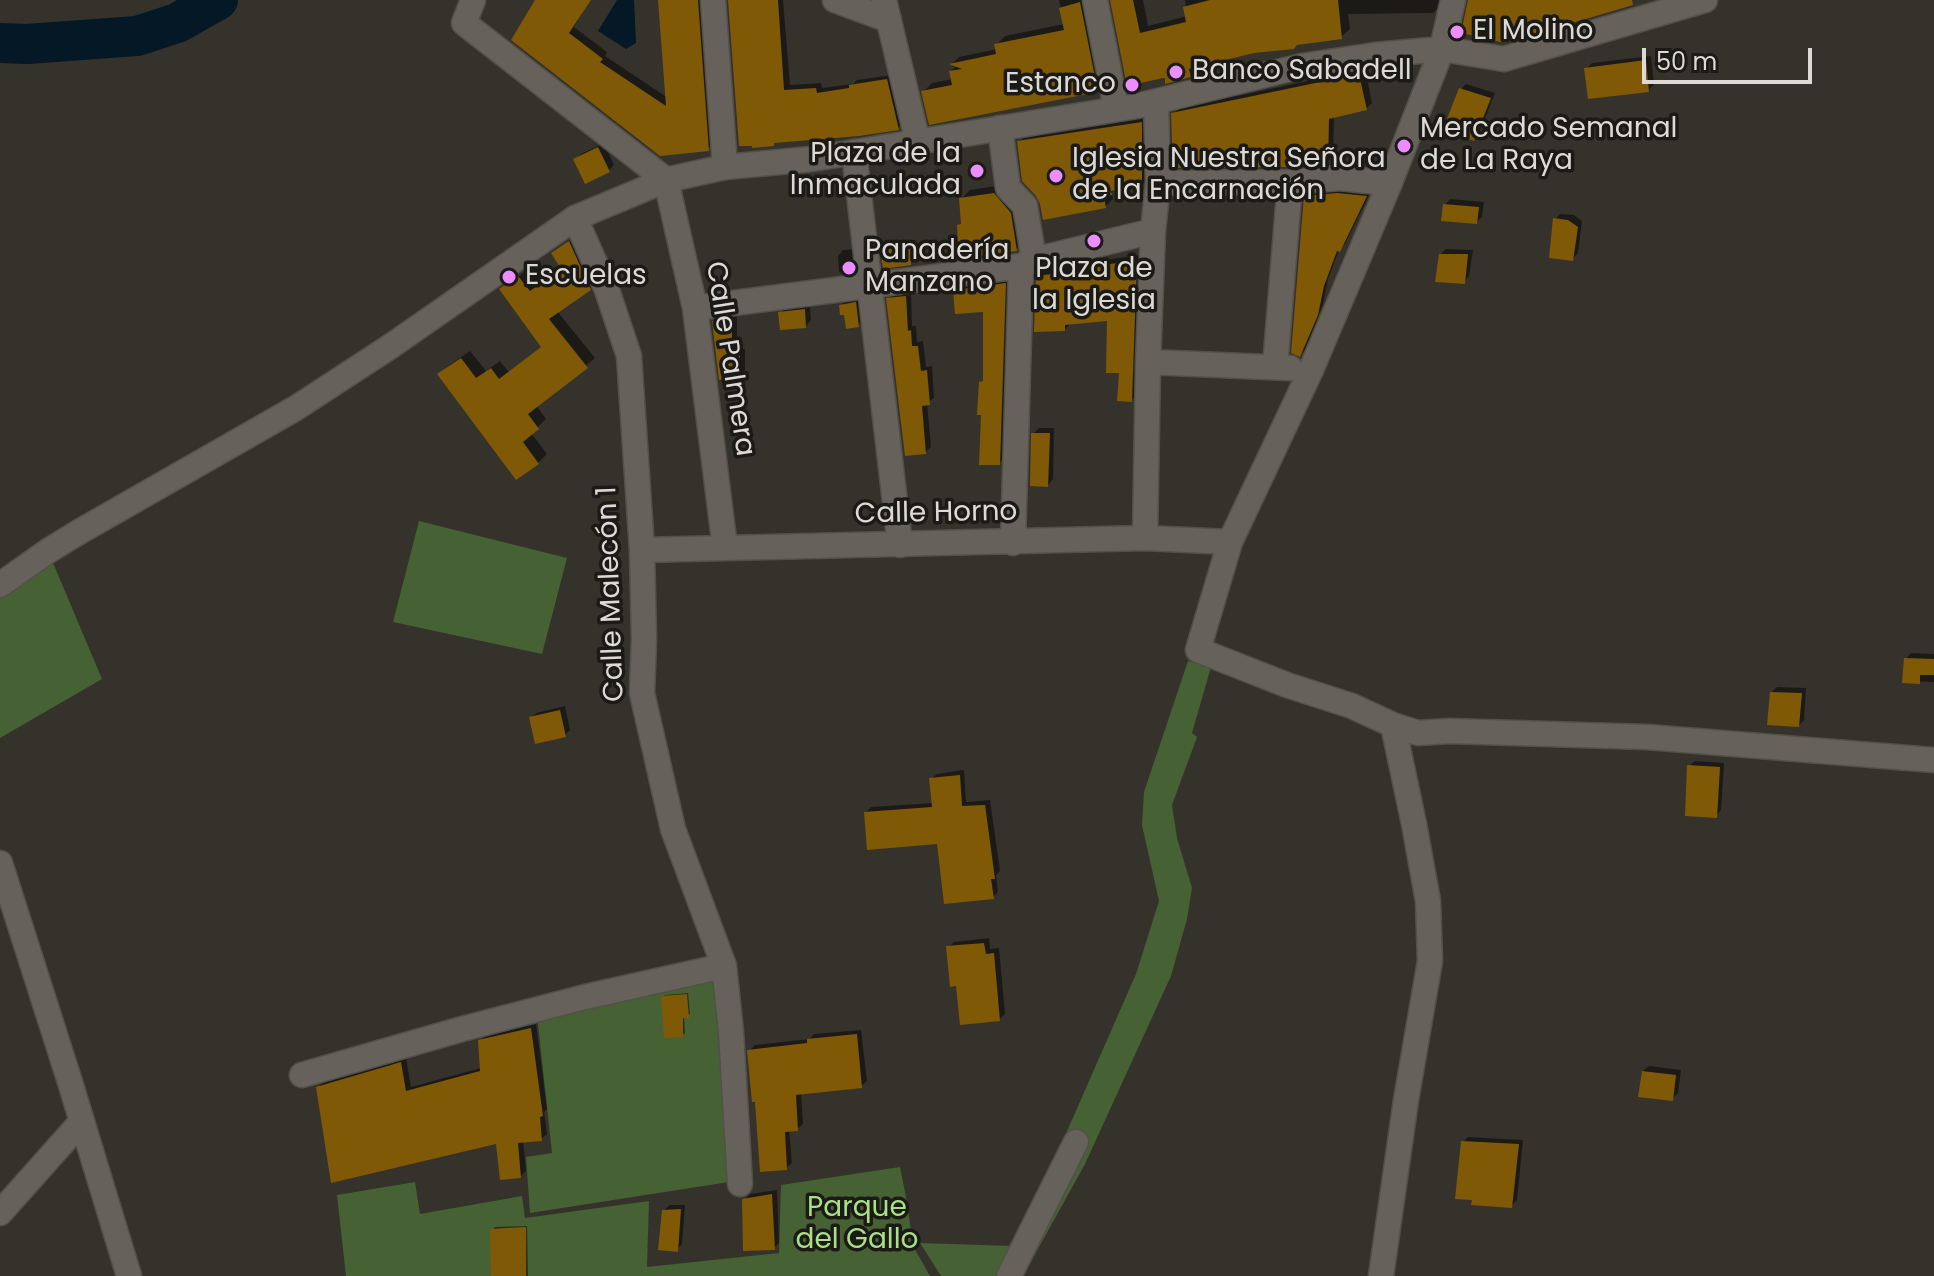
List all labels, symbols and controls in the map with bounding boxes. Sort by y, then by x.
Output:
place label: El Molino [1473,15,1593,49]
marker: El Molino [1448,23,1466,41]
scale bar [1646,32,1816,82]
text: 50 m [1656,45,1717,78]
place label: Banco Sabadell [1192,55,1412,89]
marker: Banco Sabadell [1167,63,1185,81]
place label: Estanco [1005,68,1116,102]
marker: Estanco [1123,76,1141,94]
place label: Mercado Semanal de La Raya [1420,113,1677,179]
marker: Mercado Semanal de La Raya [1395,137,1413,155]
place label: Plaza de la Inmaculada [790,138,961,204]
place label: Iglesia Nuestra Señora de la Encarnación [1072,143,1386,209]
marker: Plaza de la Inmaculada [968,162,986,180]
marker: Iglesia Nuestra Señora de la Encarnación [1047,167,1065,185]
marker: Plaza de la Iglesia [1085,232,1103,250]
place label: Panadería Manzano [865,235,1010,301]
place label: Plaza de la Iglesia [1032,253,1156,319]
street label: Calle Palmera [697,259,761,459]
marker: Panadería Manzano [840,259,858,277]
place label: Escuelas [525,260,647,294]
marker: Escuelas [500,268,518,286]
street label: Calle Malecón 1 [591,486,633,702]
street label: Calle Horno [854,496,1018,532]
park label: Parque del Gallo [795,1192,919,1258]

